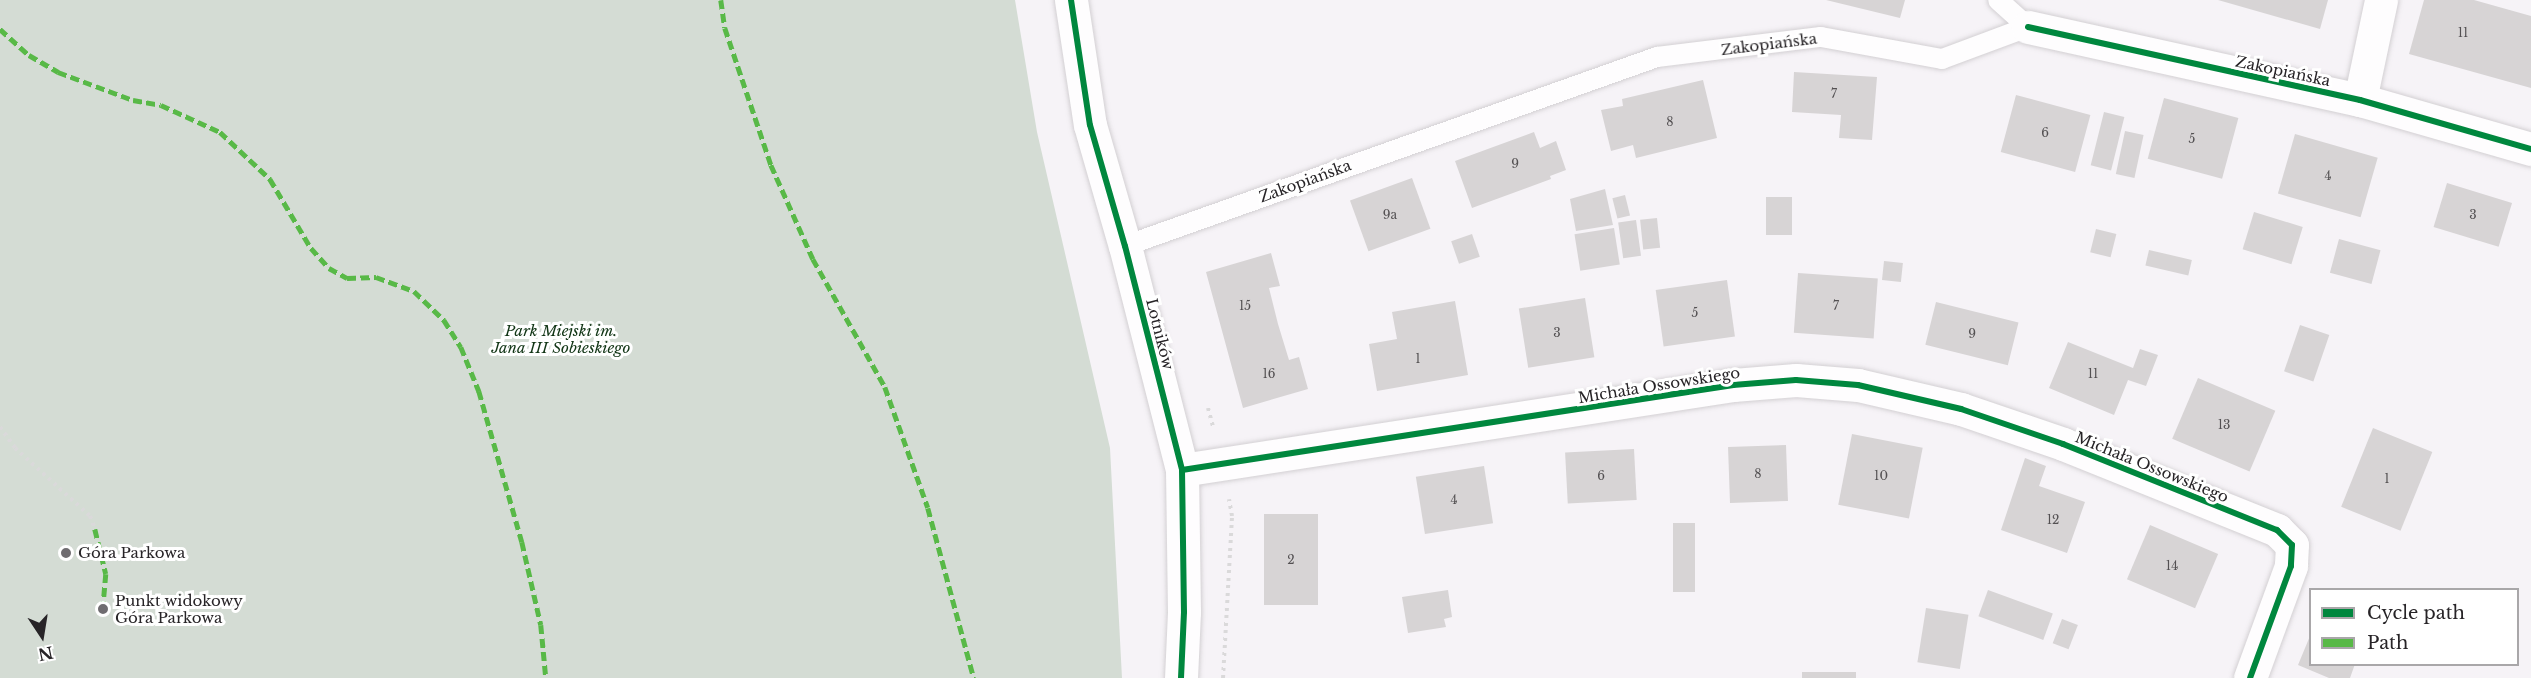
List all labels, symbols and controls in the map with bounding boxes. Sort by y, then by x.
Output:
house number: 11 [2458,26,2468,40]
street label: Zakopiańska [1720,29,1818,59]
street label: Zakopiańska [2234,52,2332,90]
house number: 7 [1831,87,1837,101]
house number: 8 [1666,115,1674,129]
house number: 6 [2041,126,2049,140]
house number: 5 [2189,132,2195,146]
street label: Zakopiańska [1256,156,1354,206]
house number: 9 [1511,157,1519,171]
house number: 4 [2324,169,2332,183]
house number: 9a [1383,208,1397,222]
house number: 3 [2469,208,2477,222]
street label: Lotników [1142,296,1178,372]
house number: 15 [1239,299,1251,313]
house number: 7 [1833,299,1839,313]
house number: 5 [1692,306,1698,320]
park label: Park Miejski im. Jana III Sobieskiego [491,321,631,356]
house number: 3 [1553,326,1561,340]
house number: 9 [1968,327,1976,341]
house number: 1 [1415,352,1421,366]
street label: Michała Ossowskiego [1577,363,1741,407]
house number: 16 [1262,367,1276,381]
house number: 11 [2088,367,2098,381]
house number: 13 [2218,418,2230,432]
street label: Michała Ossowskiego [2073,428,2231,506]
house number: 8 [1754,467,1762,481]
house number: 6 [1597,469,1605,483]
house number: 10 [1874,469,1888,483]
house number: 1 [2384,472,2390,486]
house number: 4 [1450,493,1458,507]
house number: 12 [2047,513,2059,527]
place label: Góra Parkowa [78,544,185,562]
marker: Góra Parkowa [59,546,73,560]
house number: 2 [1287,553,1295,567]
house number: 14 [2166,559,2178,573]
legend [2309,588,2519,666]
place label: Punkt widokowy Góra Parkowa [115,591,243,626]
marker: Punkt widokowy Góra Parkowa [96,602,110,616]
text: Cycle path [2367,602,2465,624]
north arrow [12,606,72,666]
text: Path [2367,632,2408,654]
text: N [36,642,55,665]

